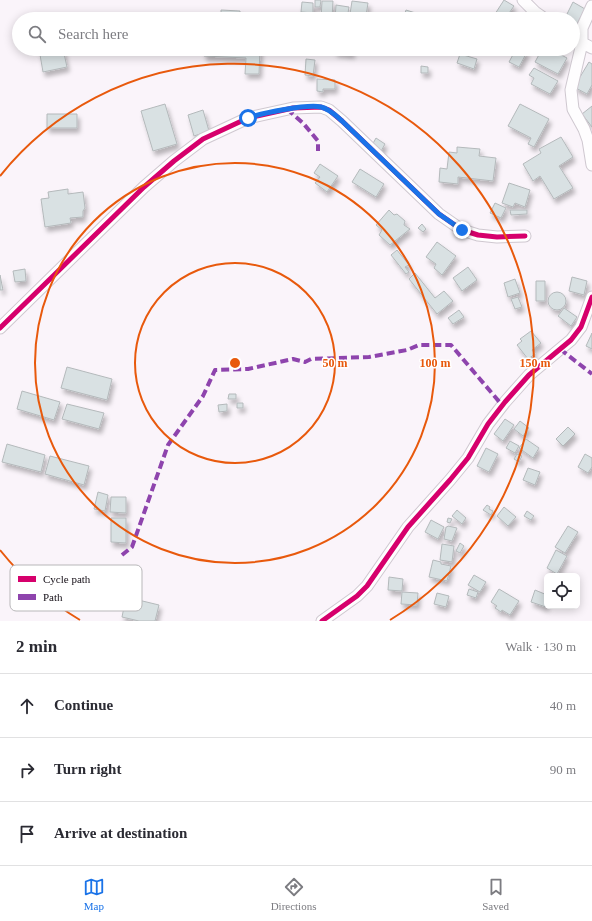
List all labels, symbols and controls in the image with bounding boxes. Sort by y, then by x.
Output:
search box [12,12,580,56]
icon: search [26,23,48,45]
text: Search here [58,26,128,42]
route start [239,109,257,127]
route end [453,221,471,239]
centre of rings [228,356,242,370]
text: 50 m [323,356,348,370]
text: 100 m [420,356,451,370]
text: 150 m [520,356,551,370]
legend [10,565,142,611]
text: Cycle path [43,573,91,585]
map controls [544,573,580,609]
button: locate [544,573,580,609]
text: Path [43,591,63,603]
text: 2 min [16,637,57,656]
text: Walk · 130 m [505,639,576,654]
icon: ahead [16,695,38,717]
text: Continue [54,697,113,713]
text: 40 m [550,698,576,713]
icon: right [16,759,38,781]
text: Turn right [54,761,121,777]
text: 90 m [550,762,576,777]
icon: arrive [16,823,38,845]
text: Arrive at destination [54,825,187,841]
tab: Map [83,876,105,912]
tab: Directions [271,876,316,912]
tab: Saved [482,876,509,912]

